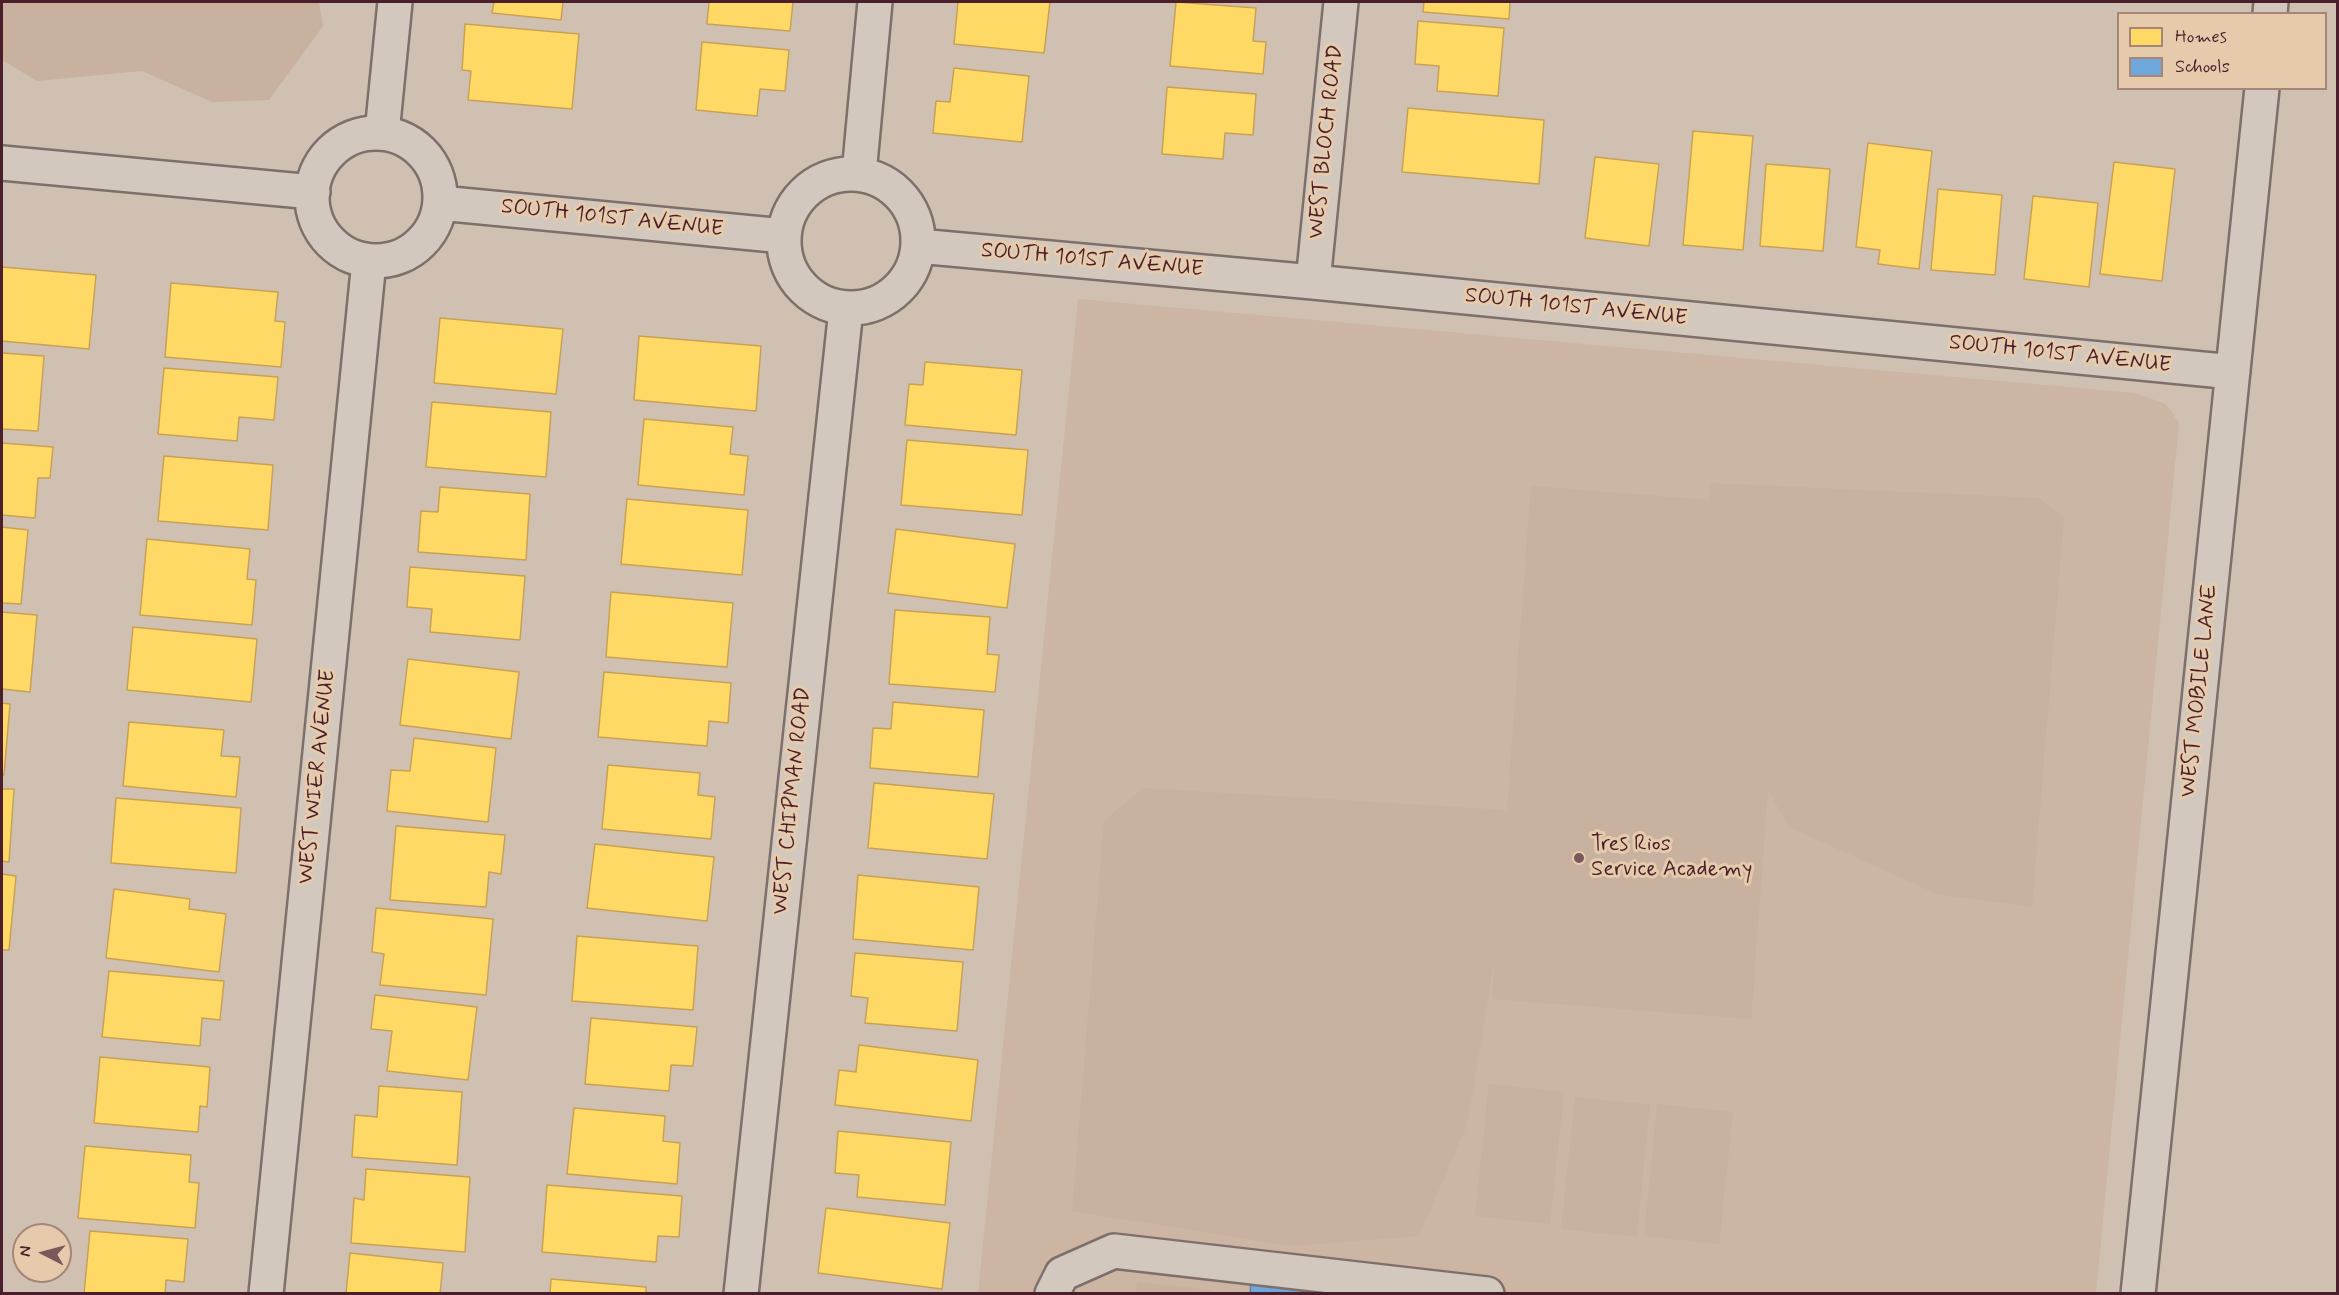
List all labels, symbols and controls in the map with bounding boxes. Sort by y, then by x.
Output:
legend [2117,12,2327,90]
text: Homes [2175,25,2227,49]
street label: WEST BLOCH ROAD [1304,44,1350,240]
text: Schools [2175,55,2230,79]
street label: SOUTH 101ST AVENUE [500,194,724,244]
street label: SOUTH 101ST AVENUE [980,238,1204,284]
street label: SOUTH 101ST AVENUE [1464,283,1688,333]
street label: SOUTH 101ST AVENUE [1948,330,2172,380]
street label: WEST MOBILE LANE [2176,583,2224,799]
street label: WEST WIER AVENUE [294,668,342,886]
street label: WEST CHIPMAN ROAD [768,686,818,916]
place label: Tres Rios Service Academy [1591,832,1752,884]
marker: Tres Rios Service Academy [1572,851,1586,865]
north arrow [12,1223,72,1283]
text: N [15,1245,37,1258]

